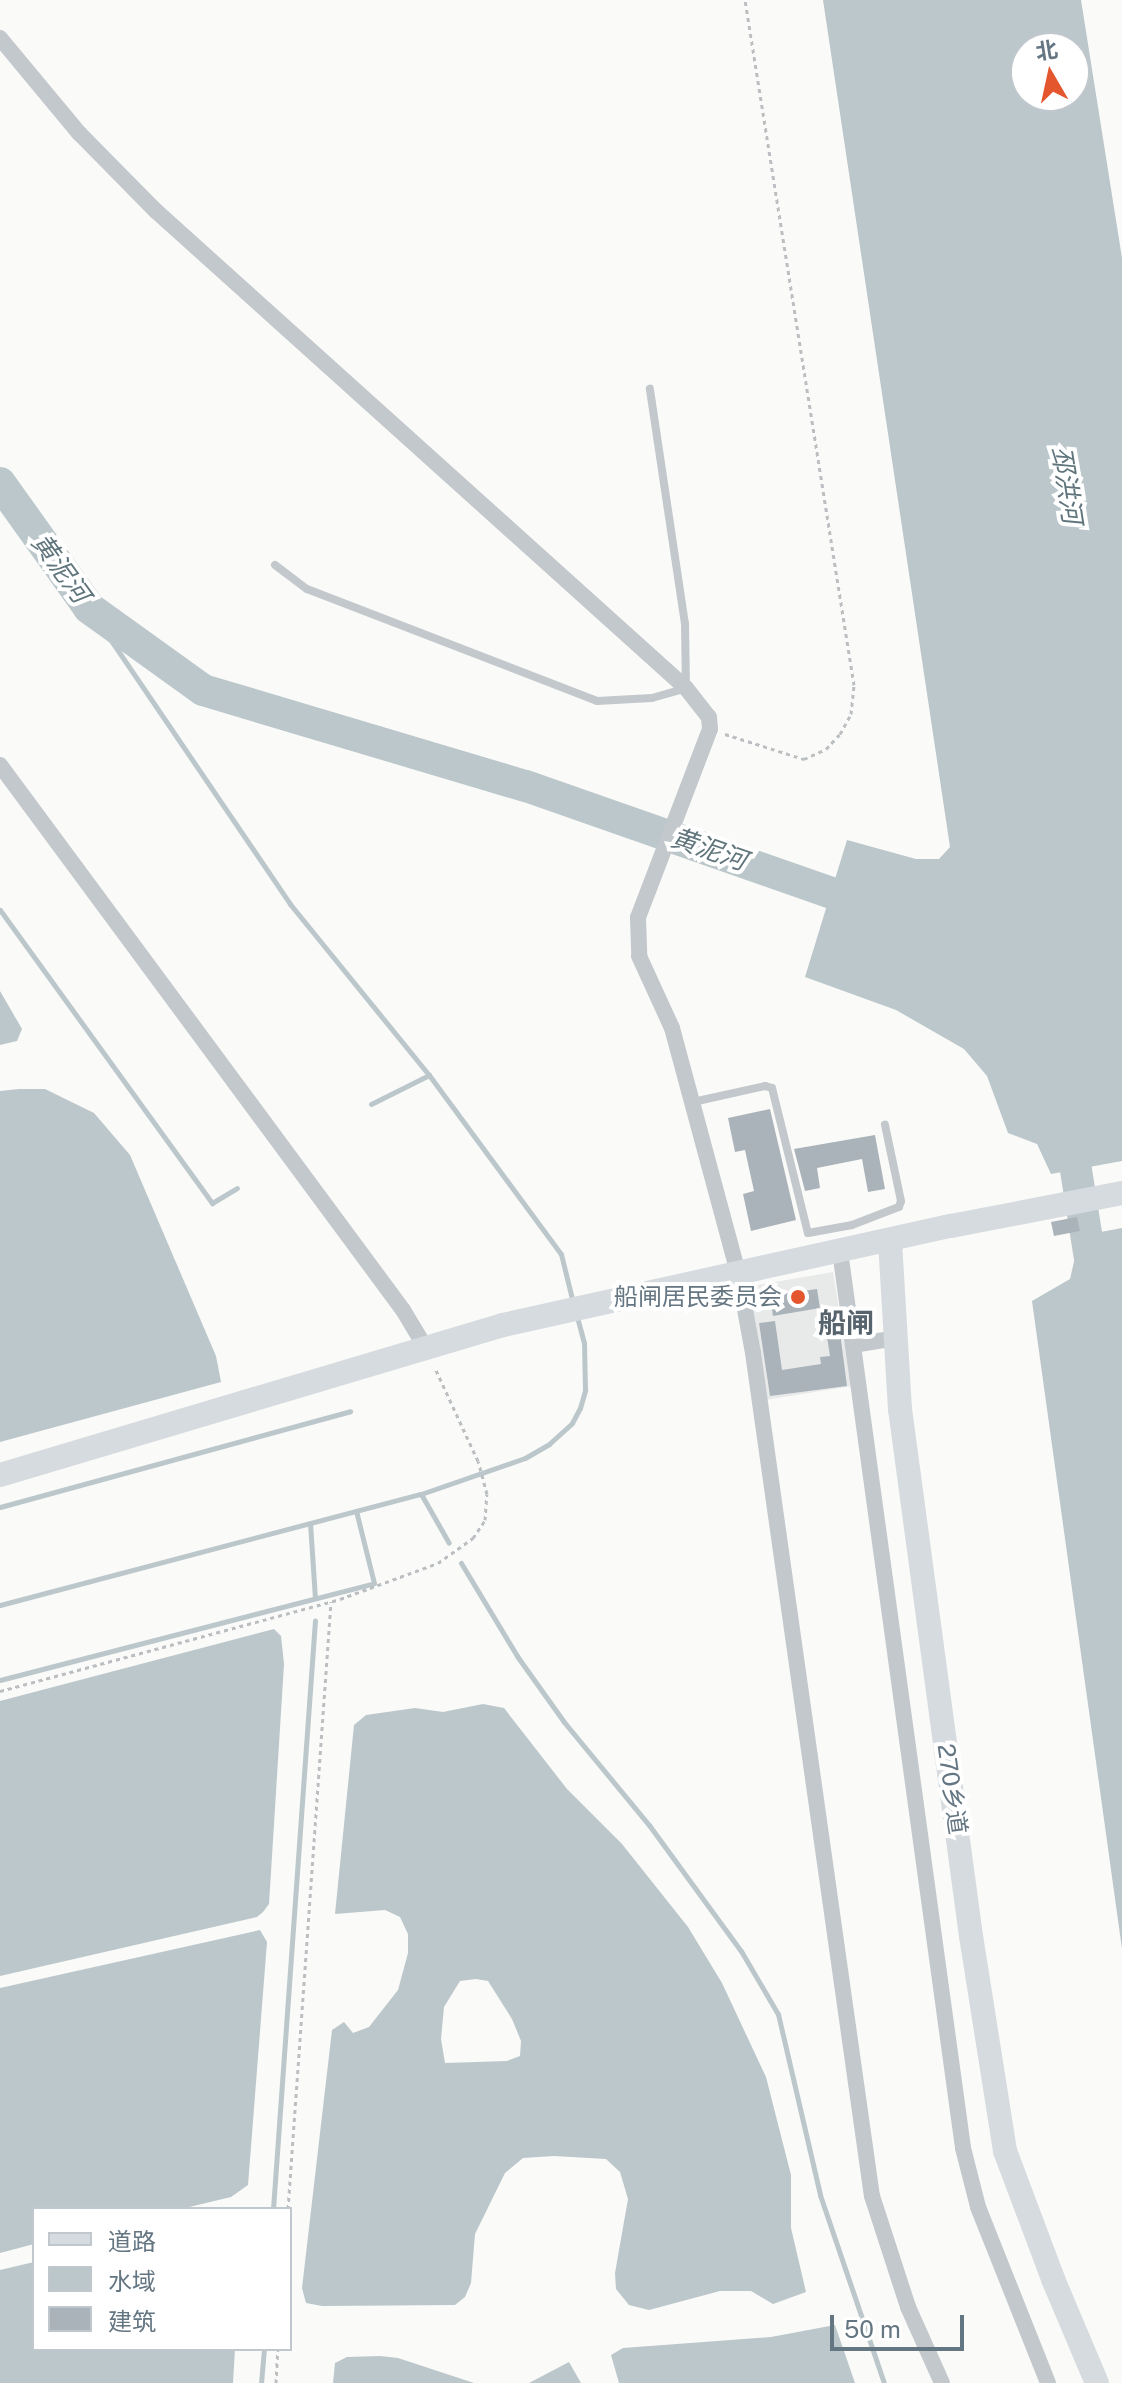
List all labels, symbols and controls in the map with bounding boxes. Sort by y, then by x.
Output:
north arrow [1010,32,1090,112]
text: 北 [1034,36,1059,65]
water label: 邳洪河 [1045,444,1089,526]
water label: 黄泥河 [25,527,97,609]
water label: 黄泥河 [667,822,751,876]
place label: 船闸居民委员会 [614,1283,782,1311]
marker: 船闸居民委员会 [789,1288,807,1306]
district label: 船闸 [818,1306,874,1340]
street label: 270乡道 [931,1742,973,1836]
legend [32,2207,292,2351]
text: 道路 [108,2227,156,2255]
text: 水域 [108,2267,156,2295]
scale bar [834,2299,968,2349]
text: 建筑 [108,2307,156,2335]
text: 50 m [844,2315,901,2343]

